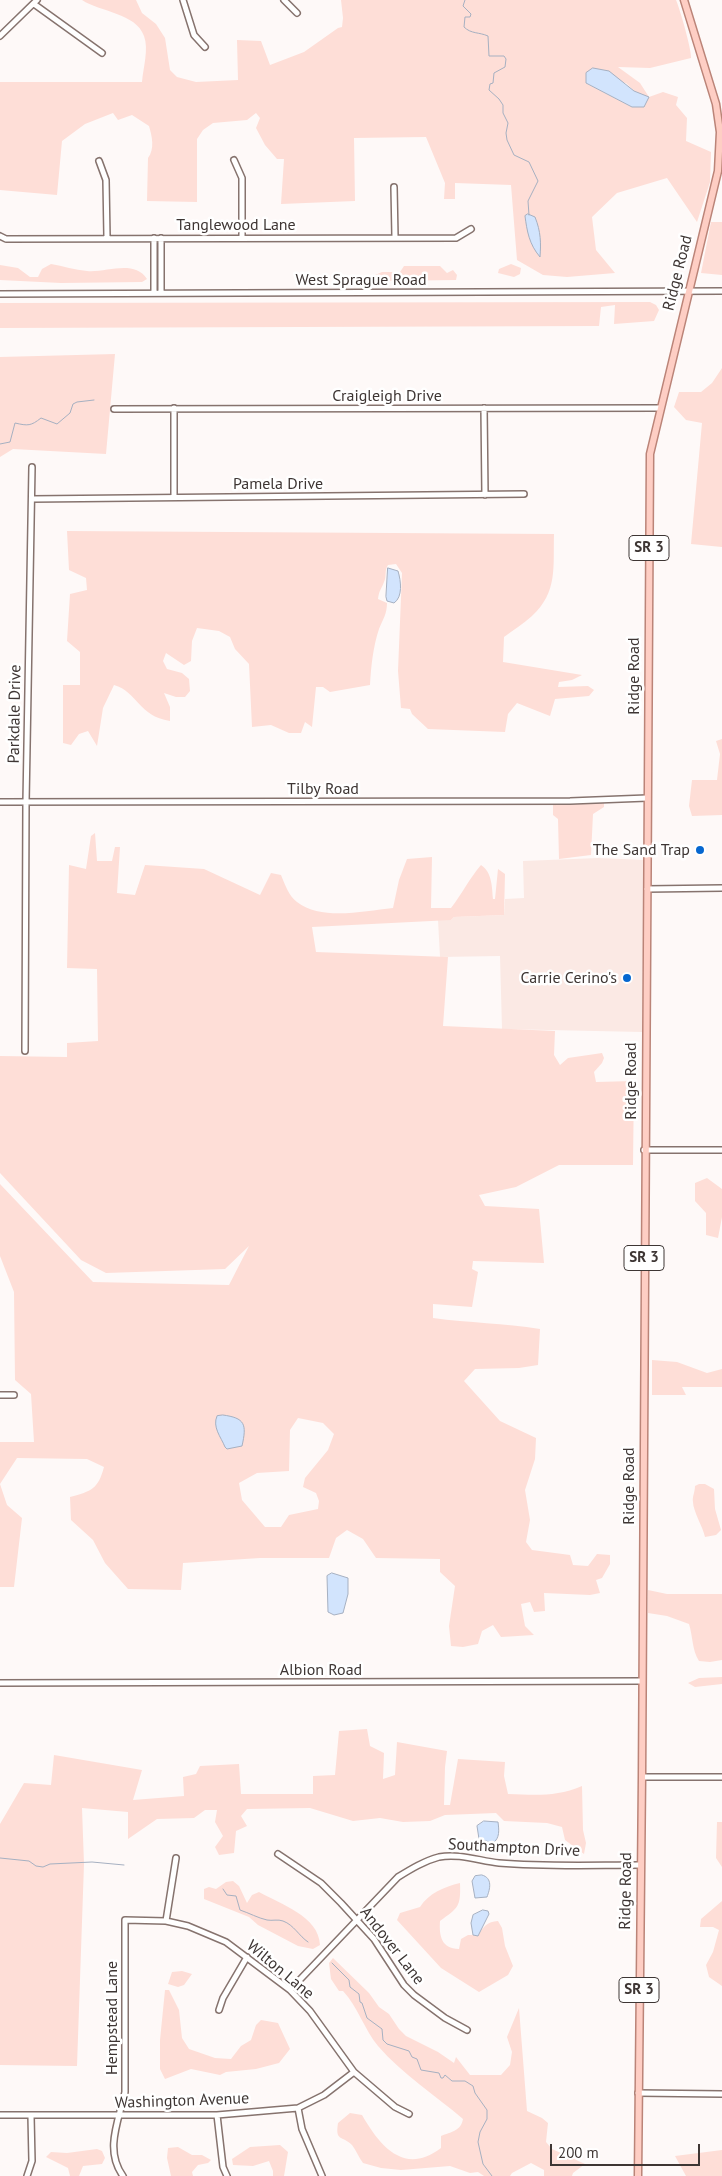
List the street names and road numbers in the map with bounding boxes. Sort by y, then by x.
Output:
street label: Tanglewood Lane [176,215,296,235]
street label: Ridge Road [659,233,697,313]
street label: West Sprague Road [295,270,427,290]
street label: Craigleigh Drive [332,386,442,406]
street label: Pamela Drive [233,474,323,494]
road number: SR 3 [629,536,669,560]
street label: Ridge Road [624,637,644,715]
street label: Parkdale Drive [5,664,25,764]
street label: Tilby Road [287,779,359,799]
street label: Ridge Road [621,1042,641,1120]
road number: SR 3 [624,1246,664,1270]
street label: Ridge Road [619,1447,639,1525]
street label: Albion Road [280,1660,362,1680]
street label: Southampton Drive [448,1835,580,1861]
street label: Ridge Road [616,1852,636,1930]
street label: Andover Lane [356,1903,428,1989]
street label: Wilton Lane [242,1936,318,2004]
street label: Hempstead Lane [102,1961,122,2075]
road number: SR 3 [619,1978,659,2002]
street label: Washington Avenue [114,2089,250,2113]

